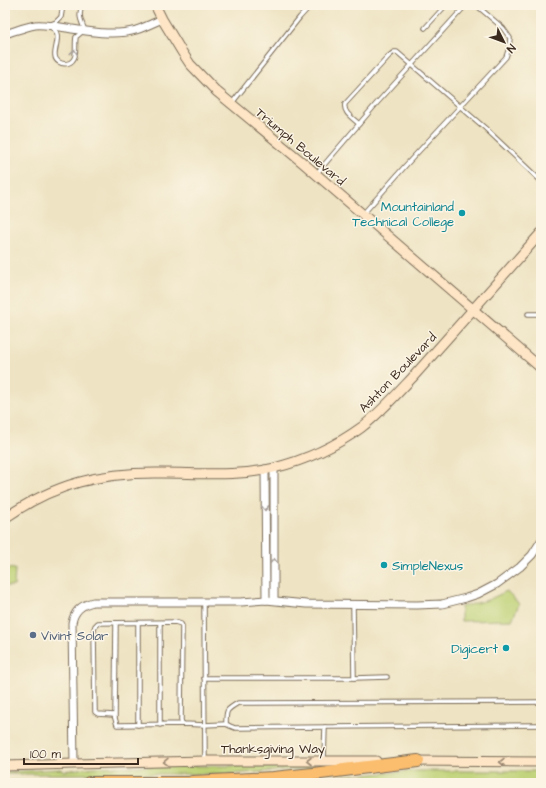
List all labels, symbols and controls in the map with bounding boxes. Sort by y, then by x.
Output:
north arrow [484,22,524,62]
text: N [503,41,519,56]
one-way arrow [70,49,79,55]
street label: Triumph Boulevard [252,104,349,190]
place label: Mountainland Technical College [352,198,454,232]
marker: Mountainland Technical College [457,208,467,218]
street label: Ashton Boulevard [355,328,441,417]
one-way arrow [261,505,269,511]
place label: SimpleNexus [392,557,464,575]
one-way arrow [270,558,278,564]
marker: SimpleNexus [379,560,389,570]
place label: Vivint Solar [41,627,108,645]
marker: Vivint Solar [28,630,38,640]
place label: Digicert [451,640,499,659]
marker: Digicert [501,643,511,653]
scale bar [24,740,138,766]
street label: Thanksgiving Way [221,740,325,759]
text: 100 m [30,746,61,763]
one-way arrow [306,757,312,765]
one-way arrow [163,758,169,766]
one-way arrow [499,758,505,766]

